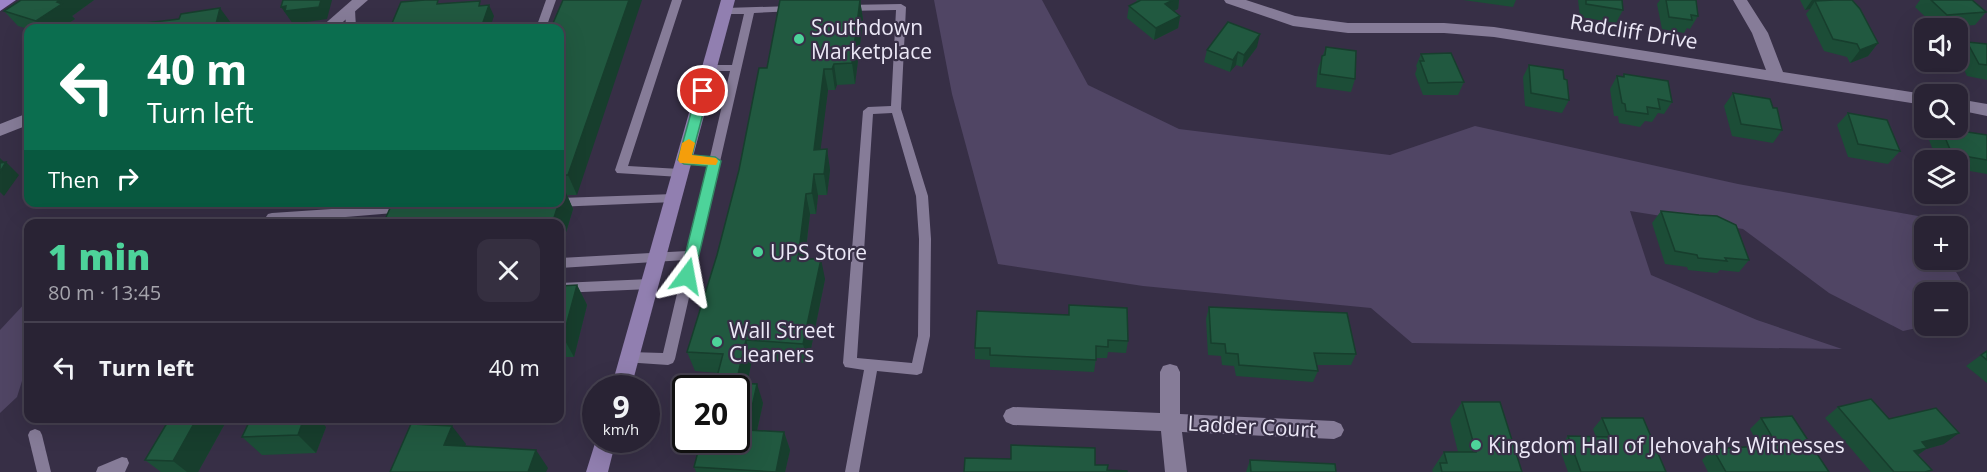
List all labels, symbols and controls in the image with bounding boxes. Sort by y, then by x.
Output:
street label: Radcliff Drive [1568,7,1700,55]
place label: Southdown Marketplace [811,13,932,65]
map controls [1914,18,1968,336]
button: sound [1914,18,1968,72]
marker: Southdown Marketplace [792,32,806,46]
text: 40 m [147,40,247,97]
icon: left [48,48,126,126]
pin [677,65,728,116]
icon: arrive [686,74,719,107]
button: search [1914,84,1968,138]
text: Turn left [147,94,254,131]
button: layers [1914,150,1968,204]
icon: right [111,162,144,195]
text: Then [48,164,99,194]
button: + [1914,216,1968,270]
text: 1 min [48,232,150,281]
place label: UPS Store [770,238,867,266]
button: close [477,239,540,302]
position arrow [655,244,719,308]
marker: UPS Store [751,245,765,259]
text: 80 m · 13:45 [48,279,161,306]
button: − [1914,282,1968,336]
place label: Wall Street Cleaners [729,316,835,368]
marker: Wall Street Cleaners [710,335,724,349]
icon: left [48,351,81,384]
text: Turn left [99,352,194,382]
text: 40 m [489,352,540,382]
speed limit sign: 20 [672,375,750,453]
text: 9 [612,386,630,427]
street label: Ladder Court [1187,409,1317,443]
text: km/h [603,419,639,439]
place label: Kingdom Hall of Jehovah’s Witnesses [1488,431,1845,459]
marker: Kingdom Hall of Jehovah’s Witnesses [1469,438,1483,452]

